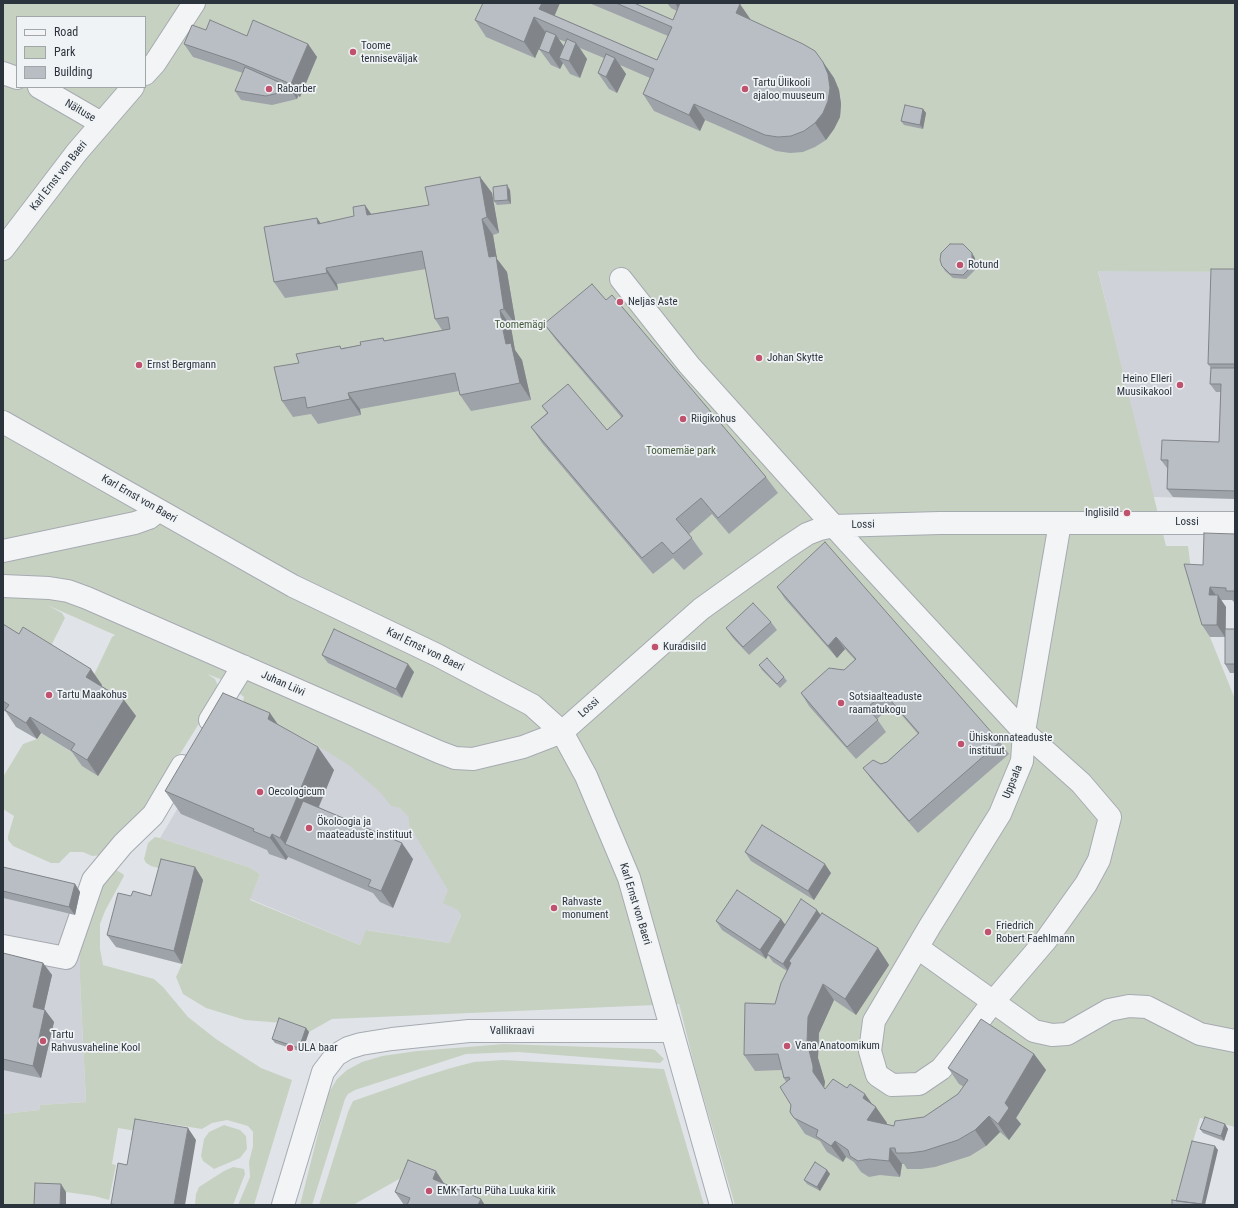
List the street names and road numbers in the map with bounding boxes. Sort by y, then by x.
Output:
street label: Näituse [62,97,98,125]
street label: Karl Ernst von Baeri [28,138,90,214]
street label: Karl Ernst von Baeri [99,472,179,526]
street label: Lossi [1175,515,1199,529]
street label: Lossi [851,518,875,532]
street label: Karl Ernst von Baeri [384,625,466,675]
street label: Juhan Liivi [259,668,307,700]
street label: Lossi [576,695,602,721]
street label: Uppsala [1000,763,1026,801]
street label: Karl Ernst von Baeri [616,861,654,947]
street label: Vallikraavi [490,1024,534,1038]

